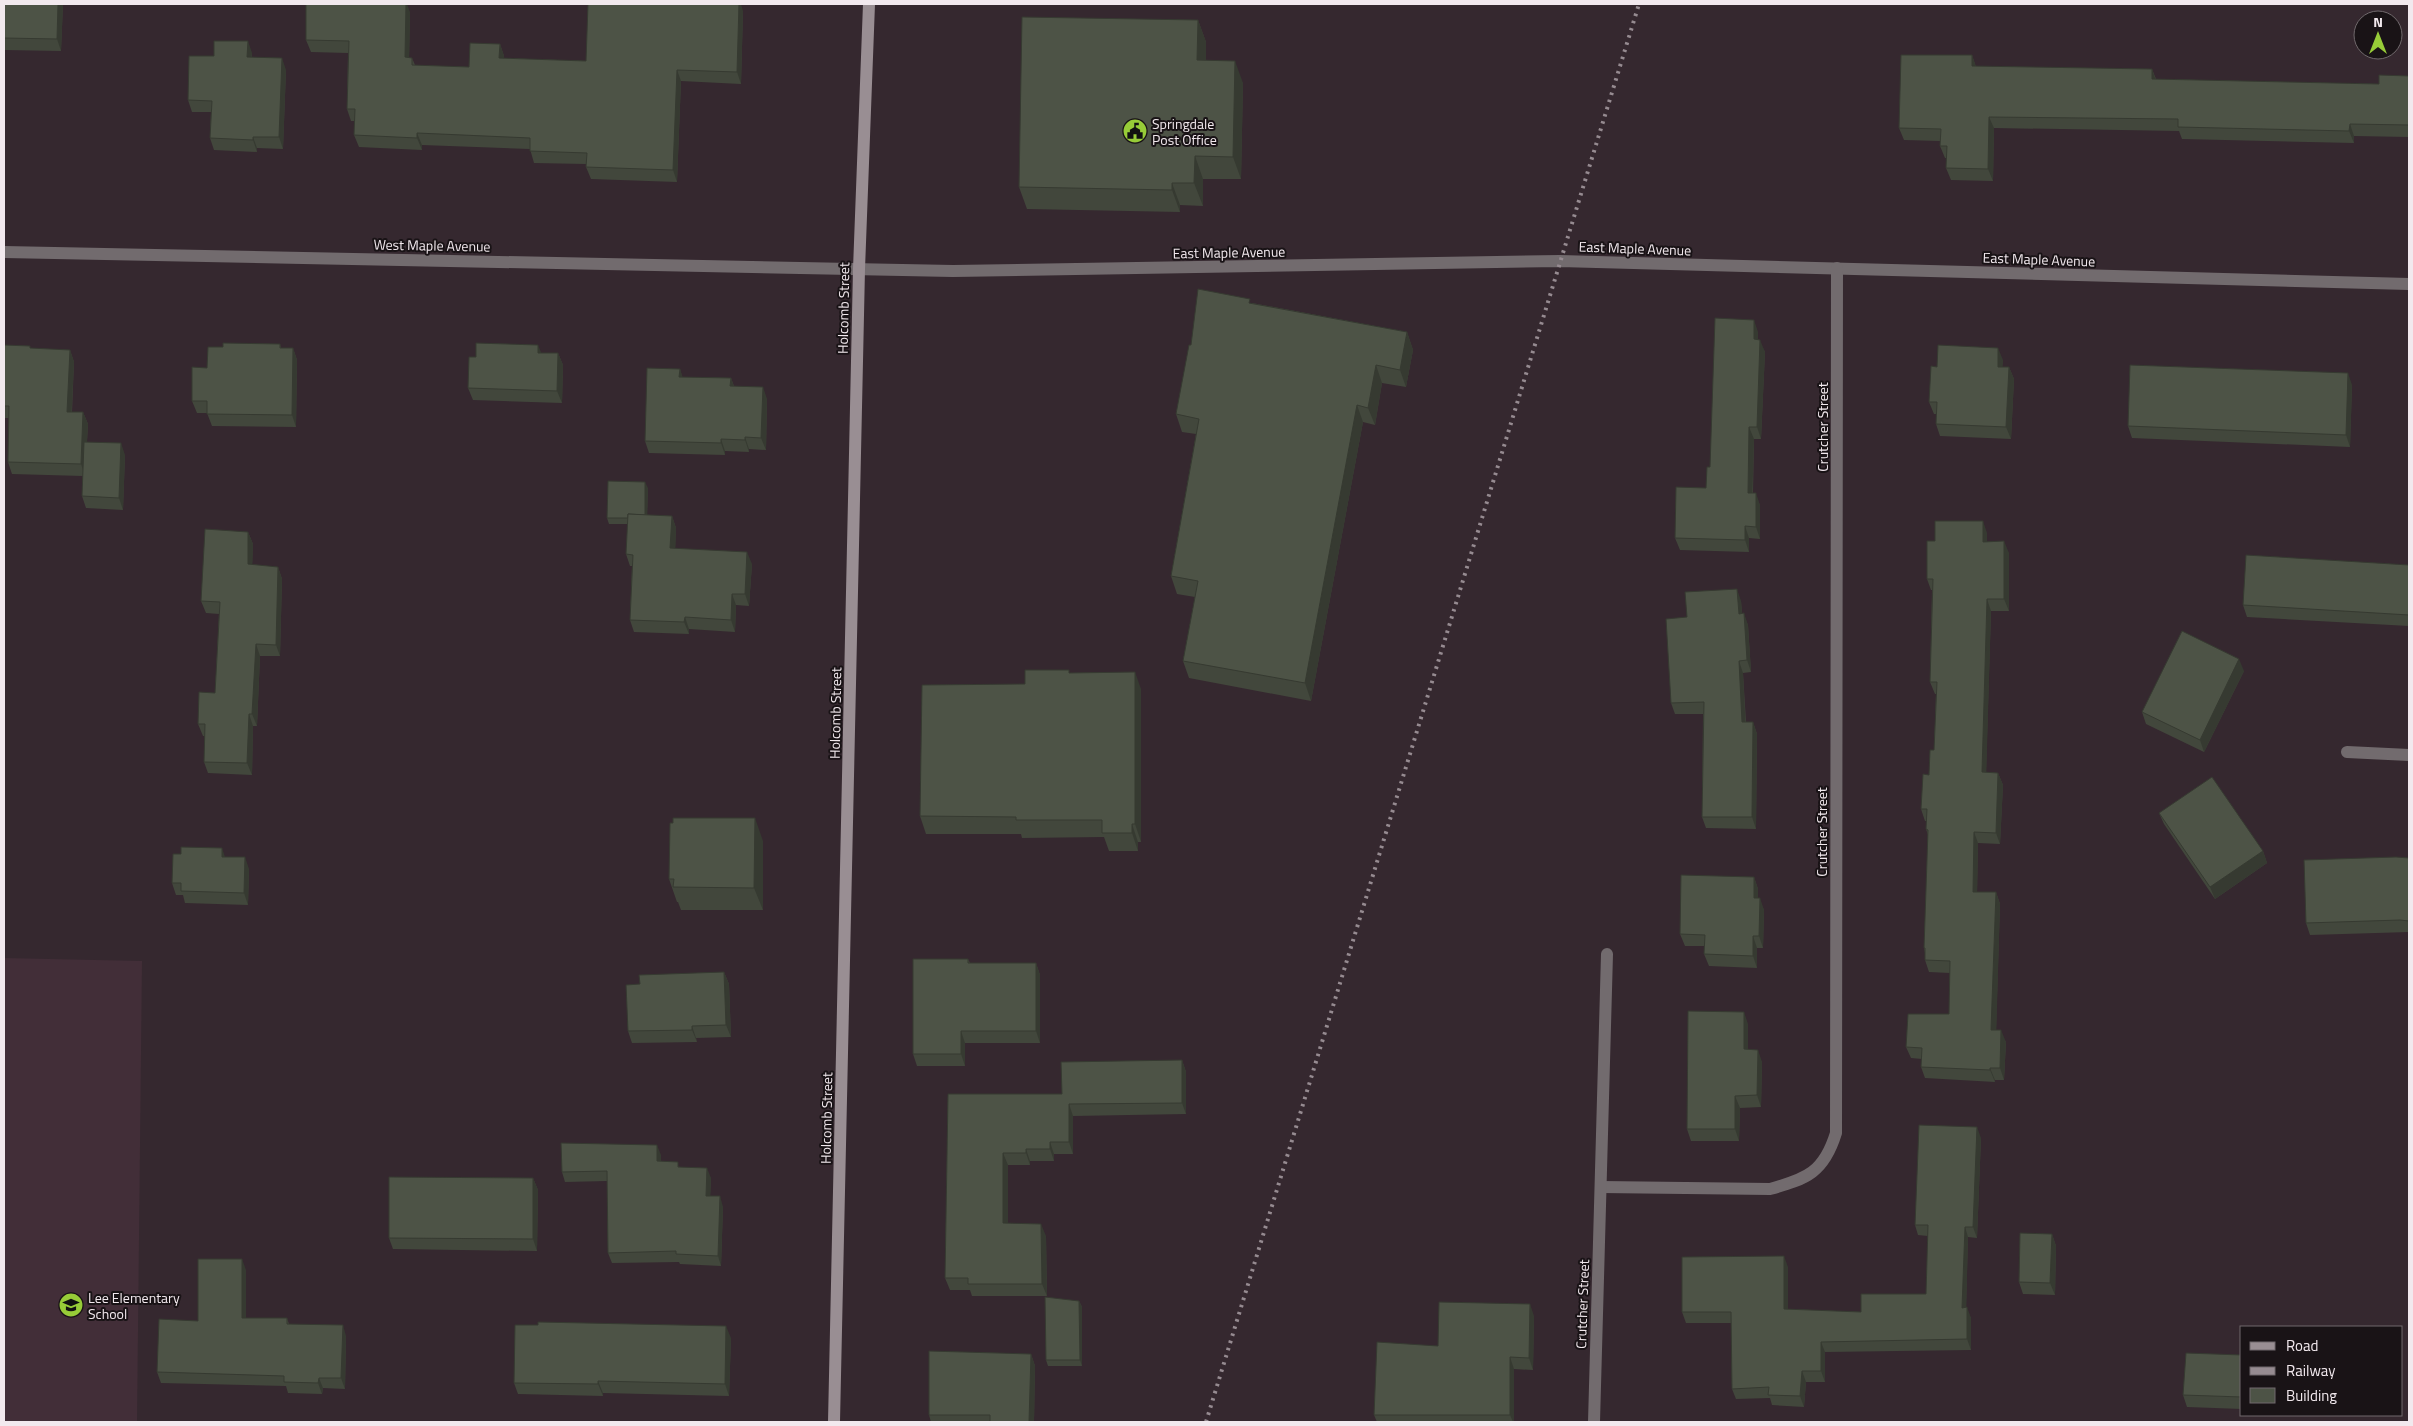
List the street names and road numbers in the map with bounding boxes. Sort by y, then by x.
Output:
street label: West Maple Avenue [373,233,491,257]
street label: East Maple Avenue [1578,236,1692,260]
street label: East Maple Avenue [1173,241,1285,263]
street label: East Maple Avenue [1982,247,2096,271]
street label: Holcomb Street [832,262,854,354]
street label: Crutcher Street [1812,382,1833,472]
street label: Holcomb Street [824,667,846,759]
street label: Crutcher Street [1811,787,1832,877]
street label: Holcomb Street [815,1072,837,1164]
street label: Crutcher Street [1570,1259,1594,1349]

